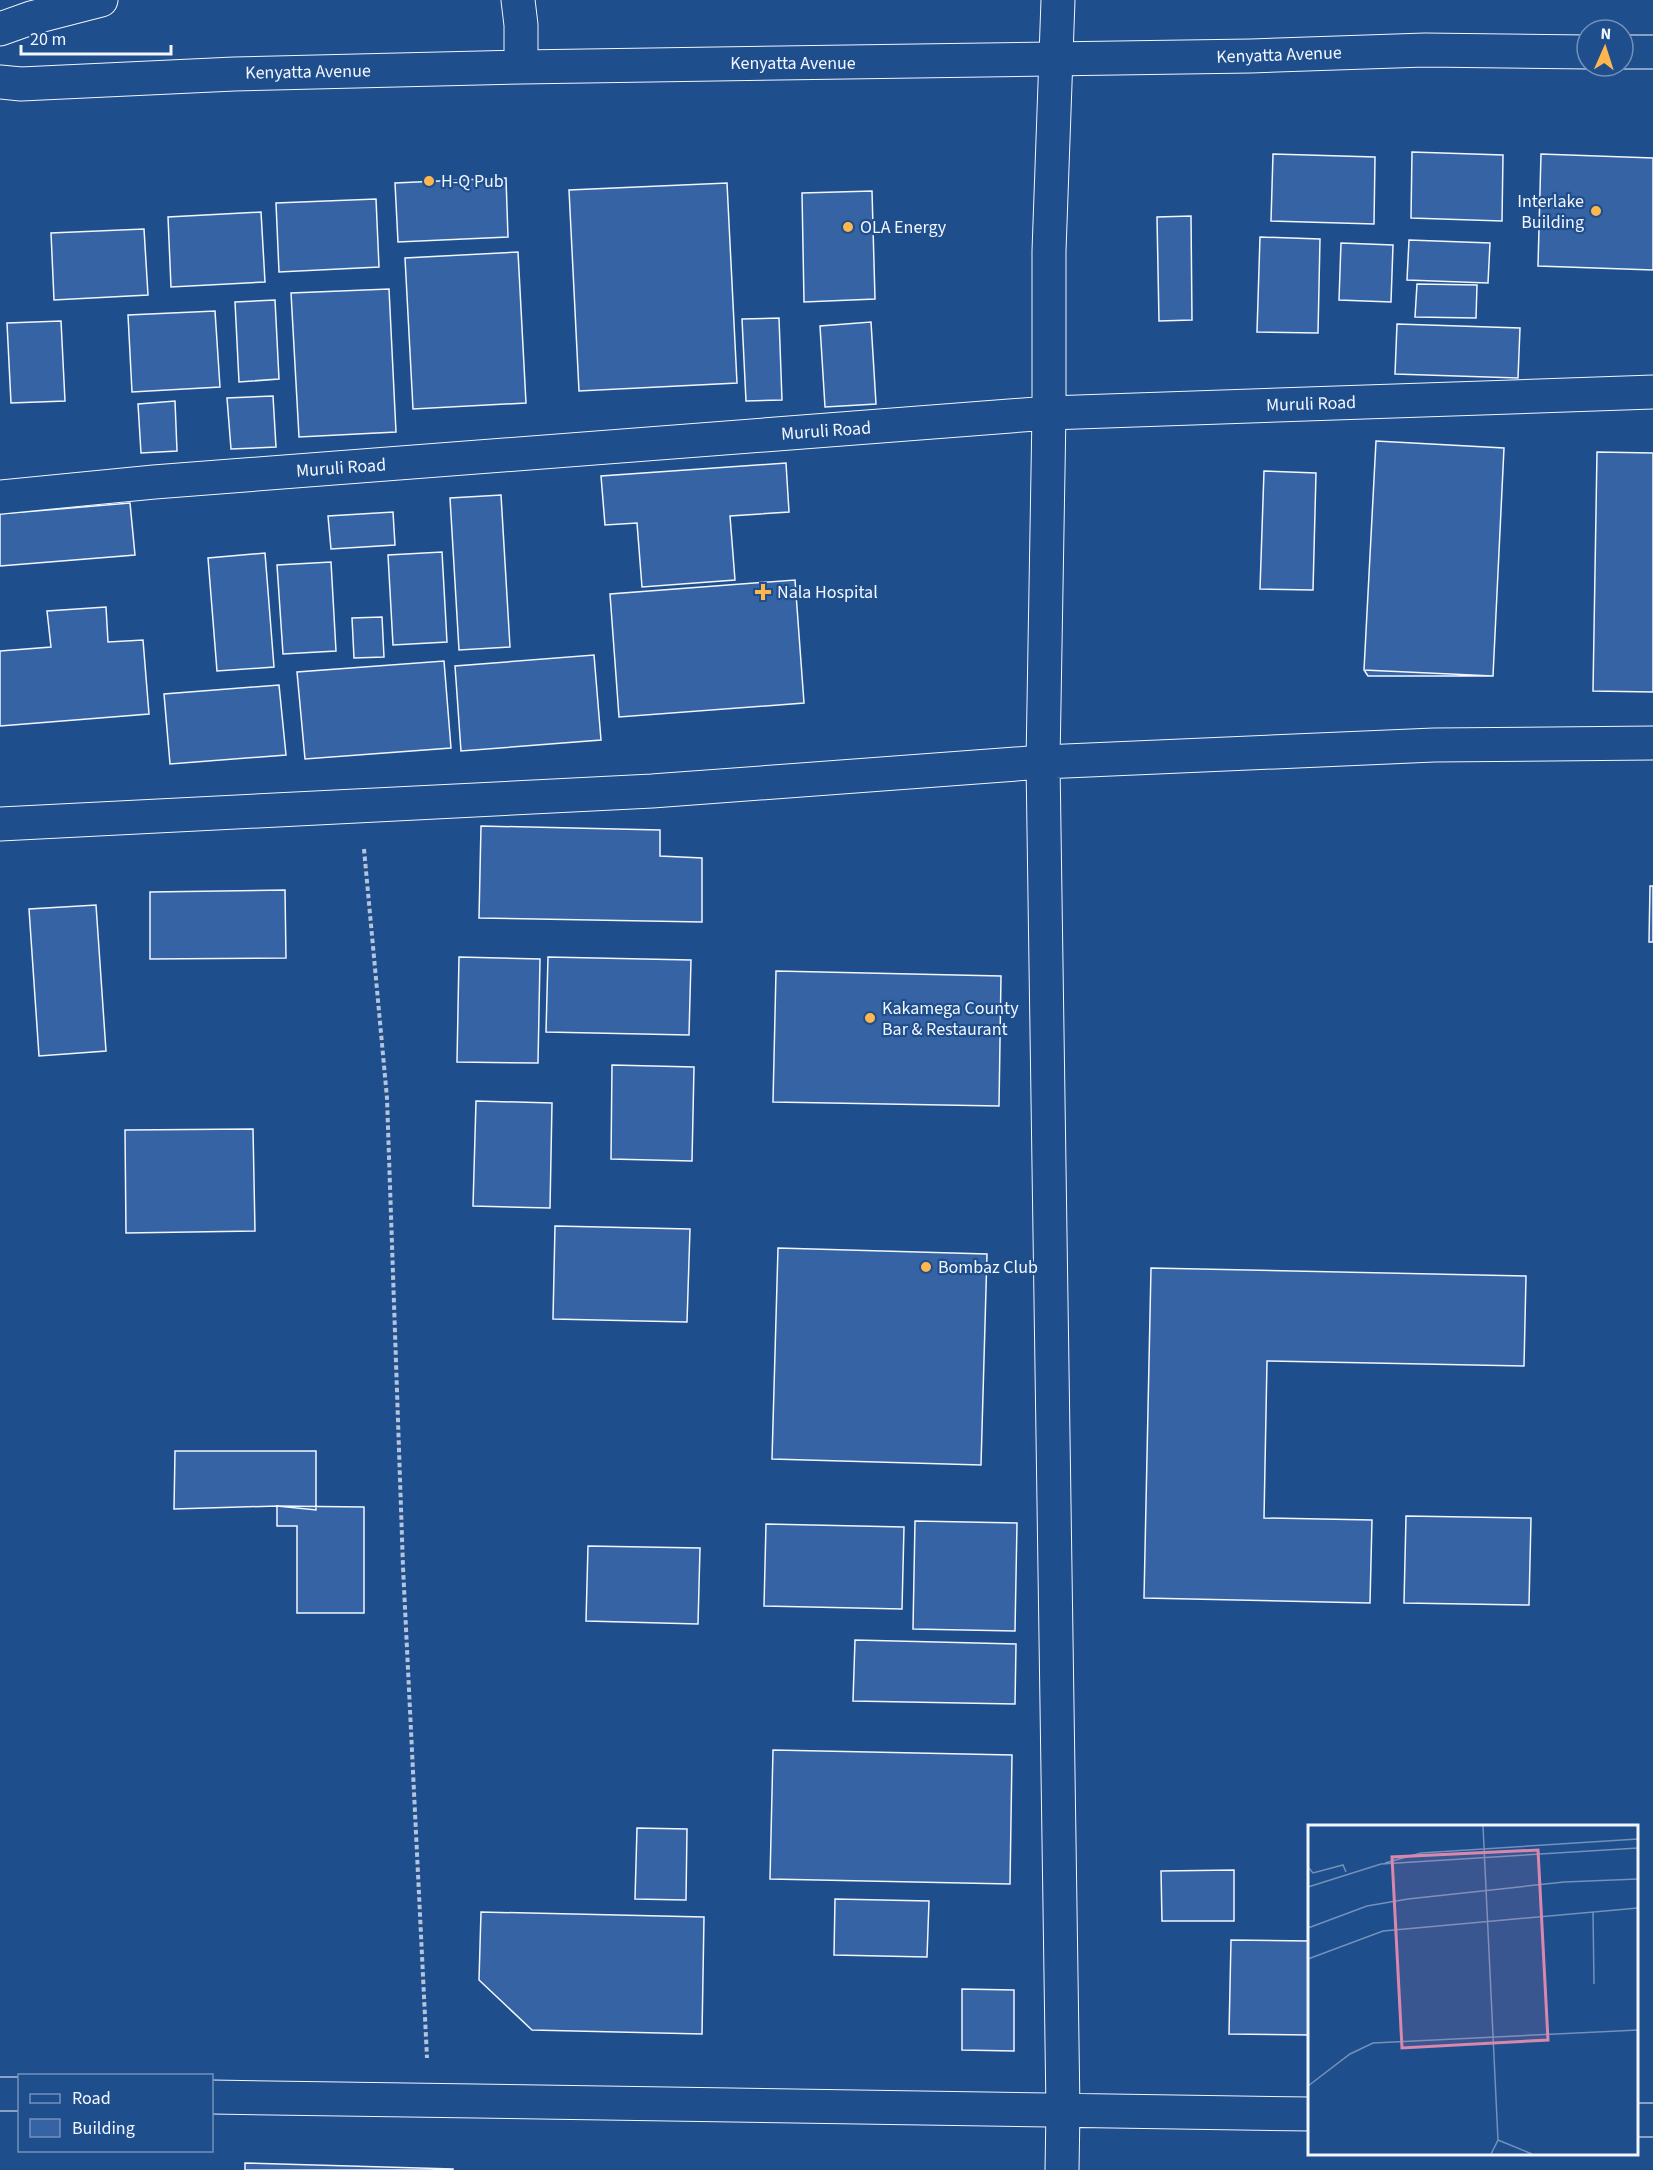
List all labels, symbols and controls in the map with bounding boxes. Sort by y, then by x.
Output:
scale bar [21,18,171,56]
north arrow [1575,18,1635,78]
text: N [1600,23,1612,45]
text: 20 m [30,27,66,52]
street label: Kenyatta Avenue [1216,40,1342,70]
street label: Kenyatta Avenue [730,51,856,76]
street label: Kenyatta Avenue [245,58,371,86]
place label: H-Q Pub [441,169,504,194]
marker: H-Q Pub [422,174,436,188]
place label: Interlake Building [1517,189,1584,235]
marker: Interlake Building [1589,204,1603,218]
place label: OLA Energy [860,215,947,240]
marker: OLA Energy [841,220,855,234]
street label: Muruli Road [1266,390,1356,418]
street label: Muruli Road [780,415,872,447]
street label: Muruli Road [295,452,387,484]
place label: Nala Hospital [777,580,878,605]
marker: Nala Hospital [754,583,772,601]
place label: Kakamega County Bar & Restaurant [882,996,1019,1042]
marker: Kakamega County Bar & Restaurant [863,1011,877,1025]
place label: Bombaz Club [938,1255,1038,1280]
marker: Bombaz Club [919,1260,933,1274]
inset map [1308,1825,1638,2155]
legend [18,2074,213,2152]
text: Road [72,2086,111,2111]
text: Building [72,2116,135,2141]

